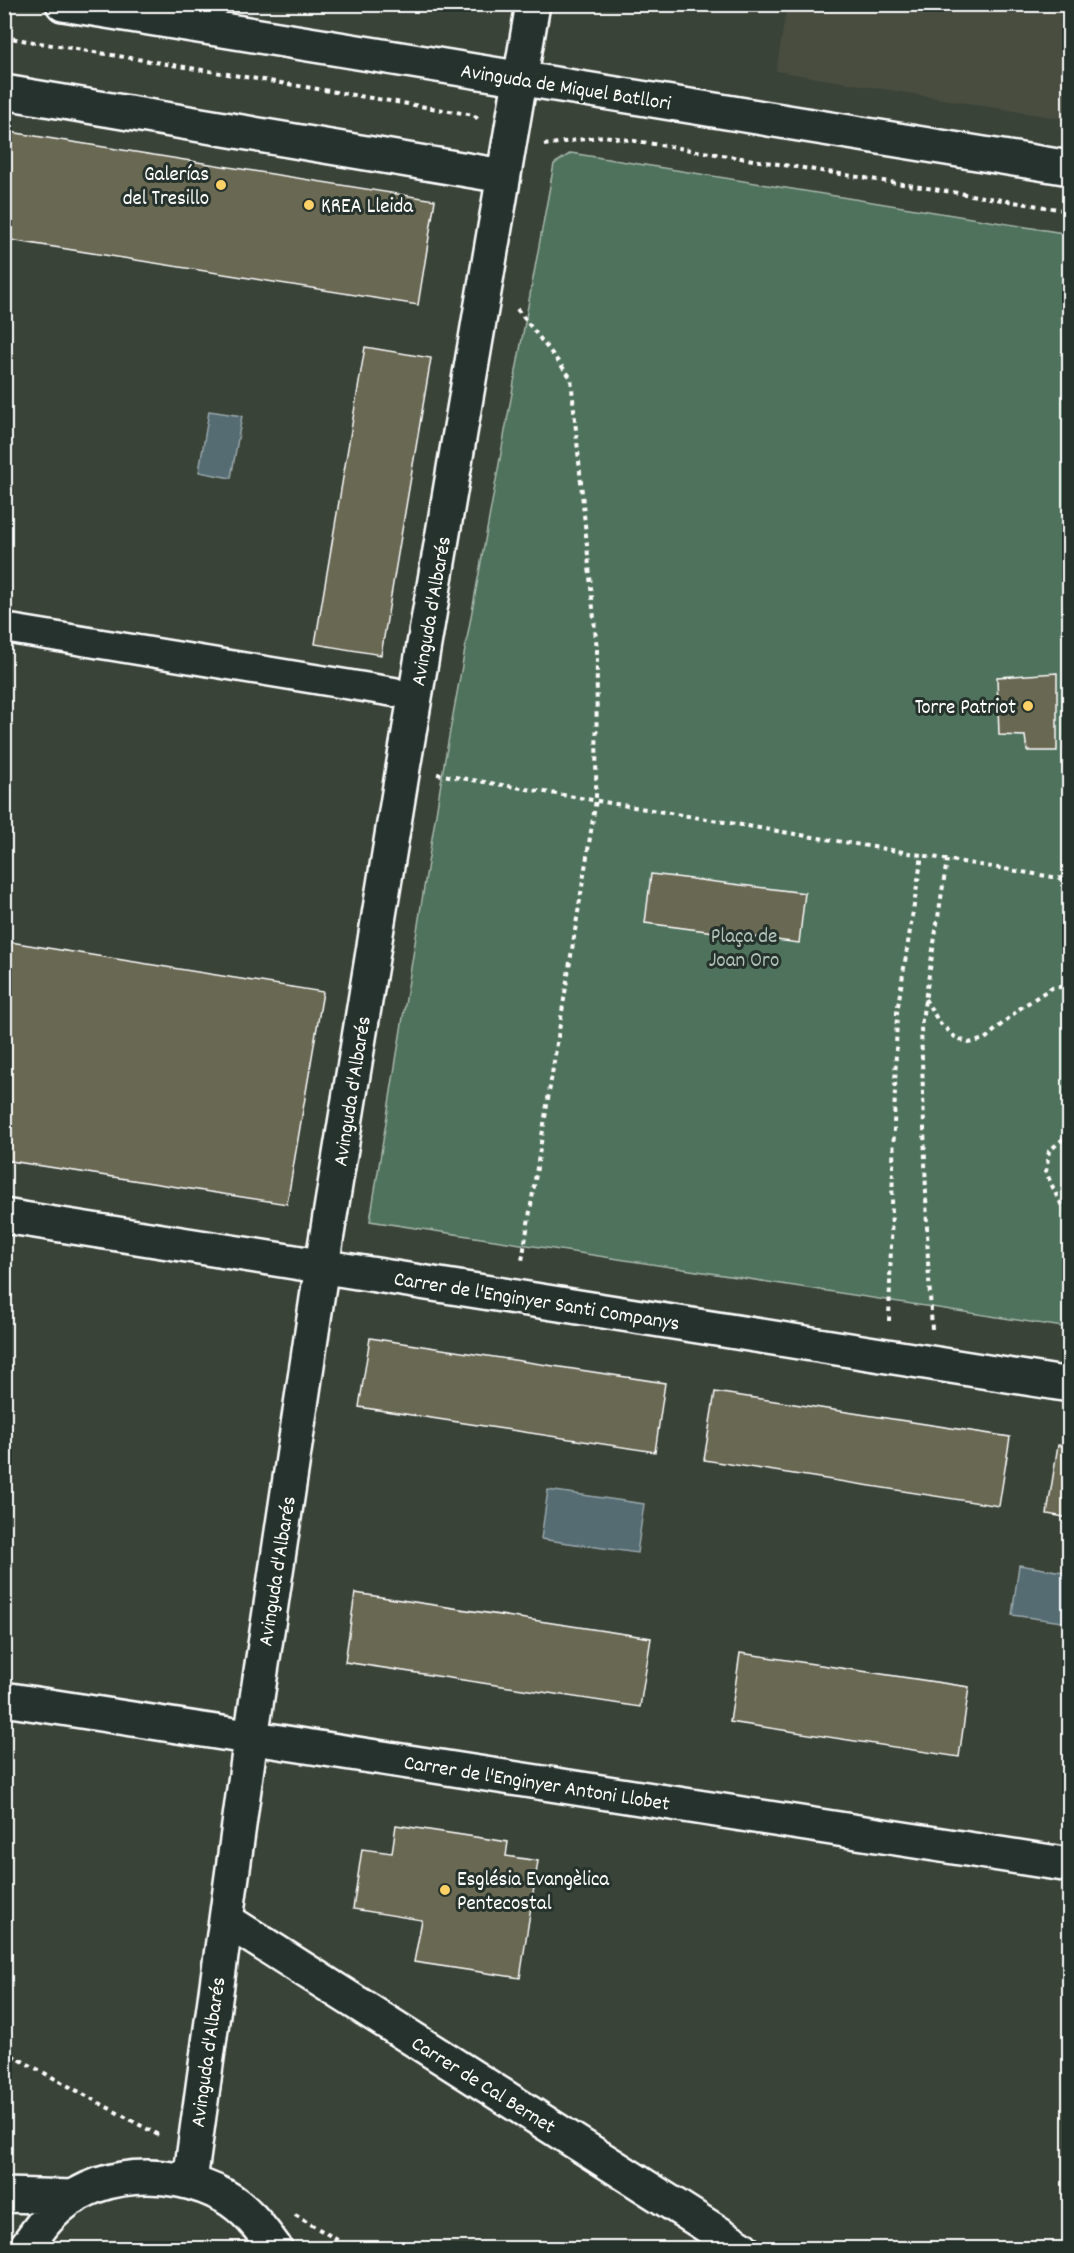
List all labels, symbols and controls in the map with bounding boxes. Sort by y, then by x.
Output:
street label: Avinguda de Miquel Batllori [458,58,673,120]
place label: Galerías del Tresillo [123,161,209,215]
marker: Galerías del Tresillo [214,178,228,192]
place label: KREA Lleida [321,193,414,223]
marker: KREA Lleida [302,198,316,212]
street label: Avinguda d'Albarés [405,534,461,689]
place label: Torre Patriot [915,694,1016,724]
marker: Torre Patriot [1021,699,1035,713]
park label: Plaça de Joan Oro [709,923,779,977]
street label: Avinguda d'Albarés [327,1014,381,1169]
street label: Carrer de l'Enginyer Santi Companys [391,1266,682,1340]
street label: Avinguda d'Albarés [252,1494,306,1649]
street label: Carrer de l'Enginyer Antoni Llobet [402,1749,672,1821]
place label: Església Evangèlica Pentecostal [457,1866,610,1920]
marker: Església Evangèlica Pentecostal [438,1883,452,1897]
street label: Avinguda d'Albarés [185,1975,235,2130]
street label: Carrer de Cal Bernet [404,2030,561,2143]

